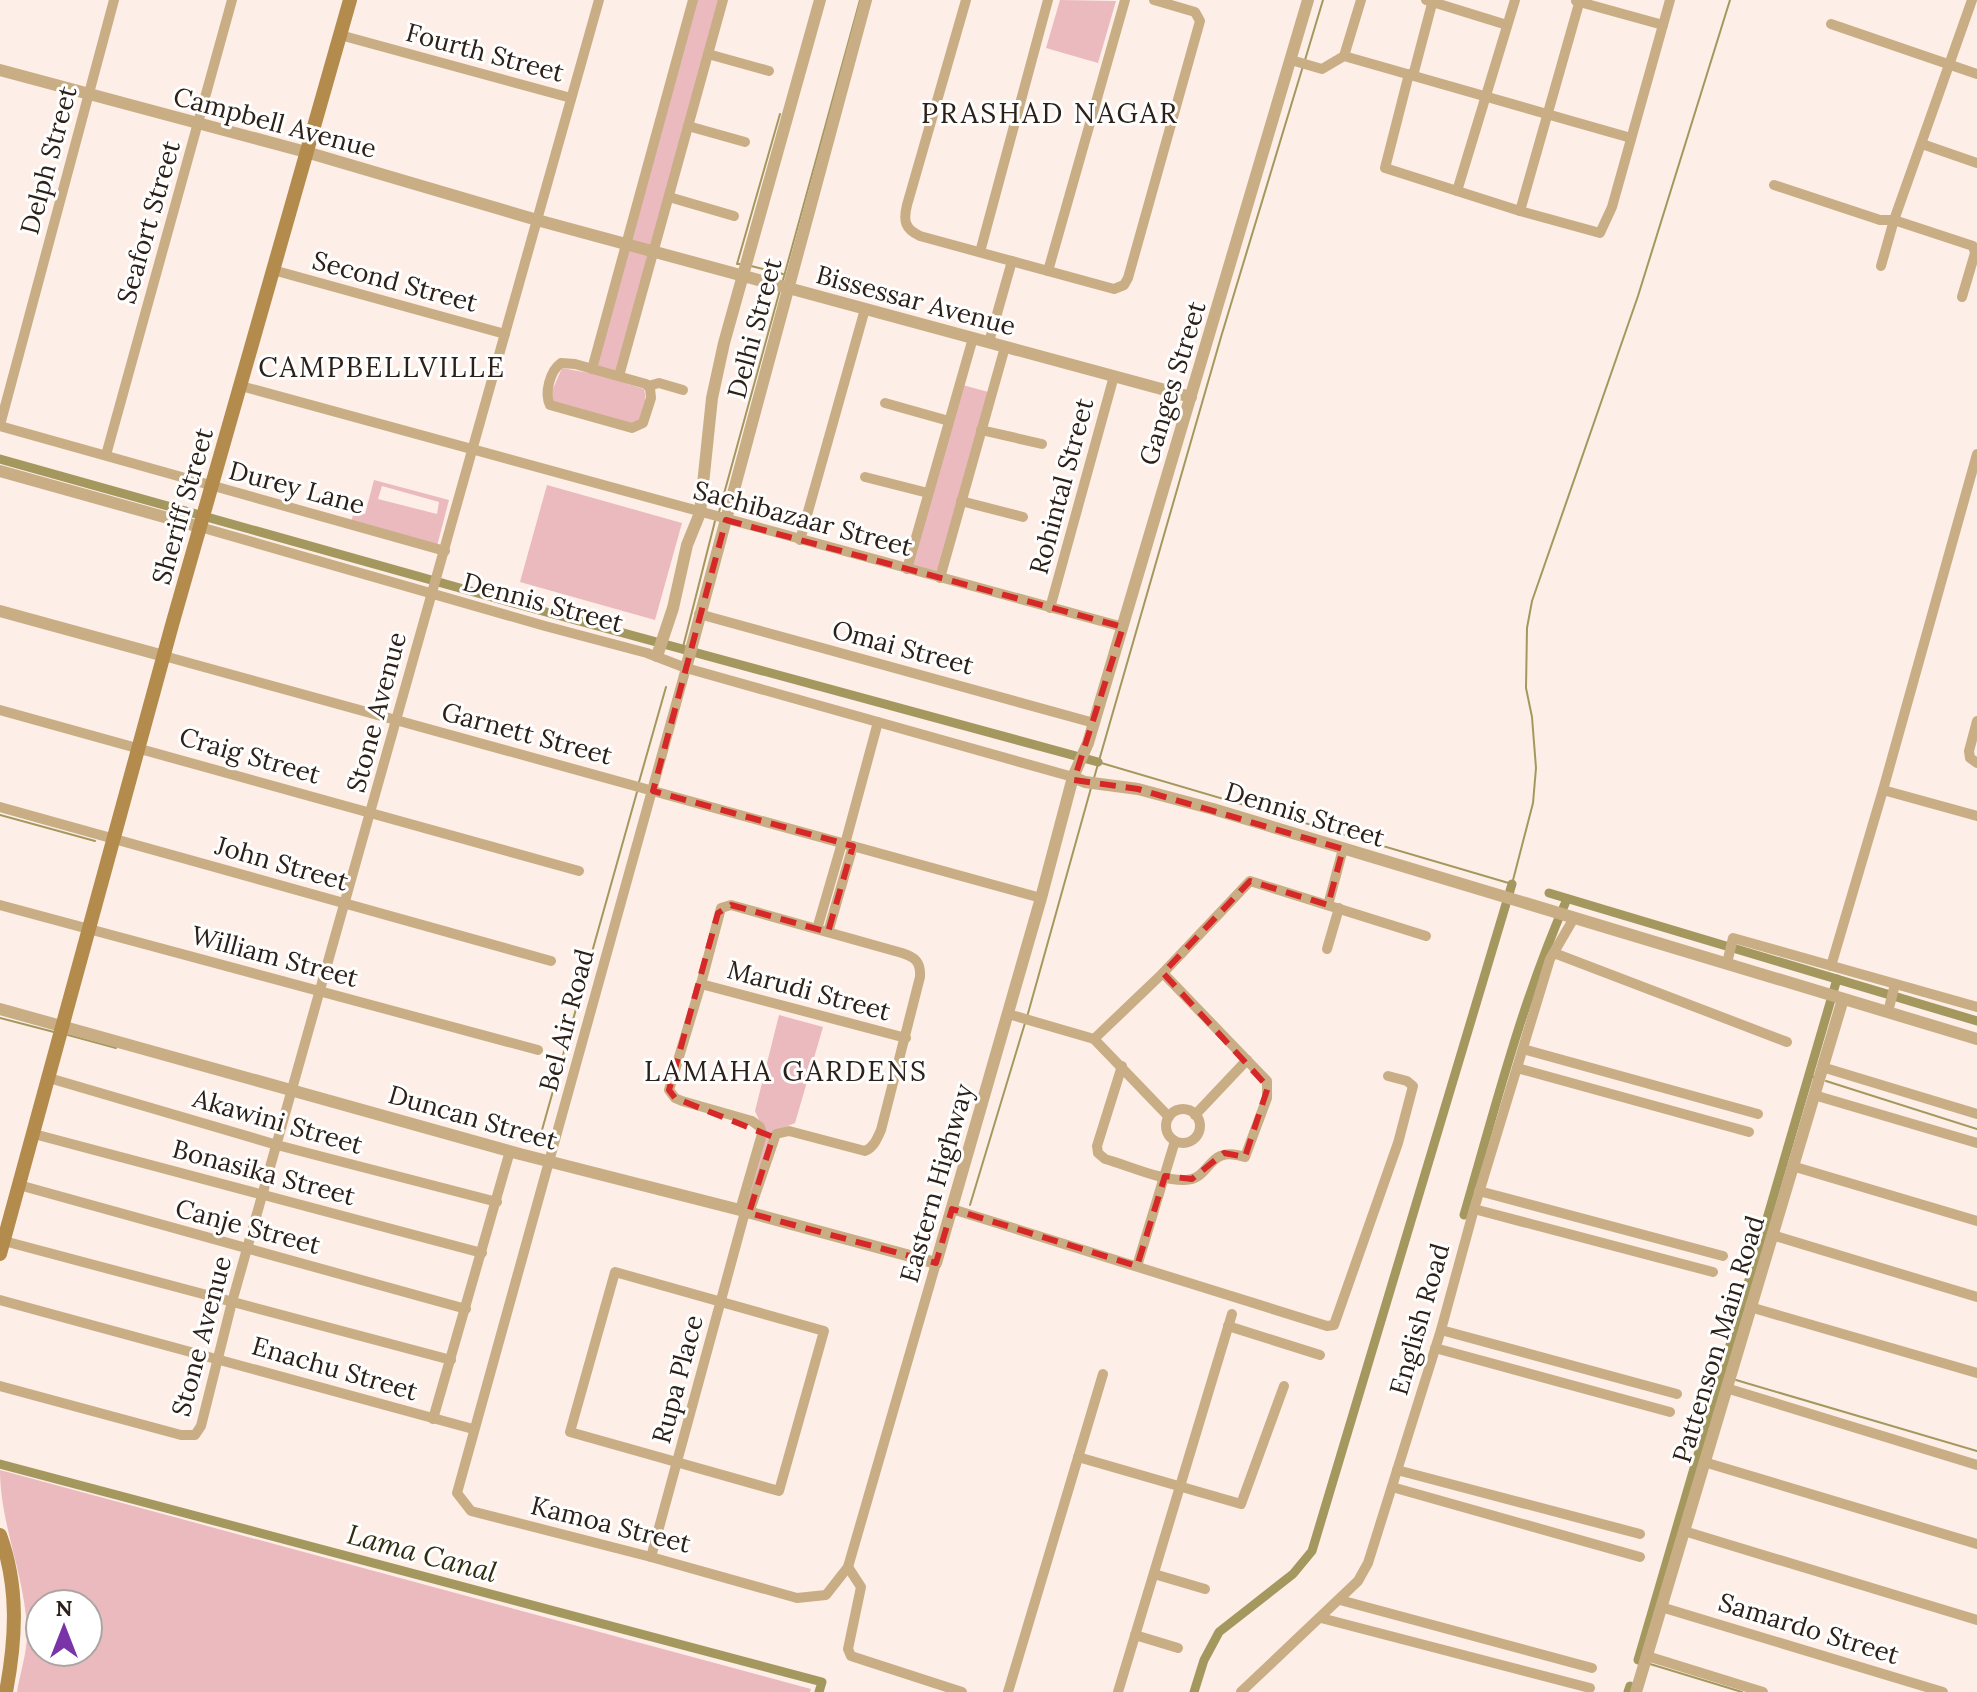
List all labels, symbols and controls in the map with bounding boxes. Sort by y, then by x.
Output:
street label: Fourth Street [402,15,568,89]
street label: Campbell Avenue [170,79,380,165]
street label: Delph Street [12,82,84,238]
district label: PRASHAD NAGAR [921,95,1179,131]
street label: Seafort Street [109,137,187,307]
street label: Second Street [309,243,481,319]
street label: Delhi Street [719,254,789,402]
street label: Bissessar Avenue [813,257,1019,343]
street label: Ganges Street [1131,297,1213,469]
district label: CAMPBELLVILLE [258,349,506,385]
street label: Rohintal Street [1022,394,1100,578]
street label: Sheriff Street [144,424,220,588]
street label: Durey Lane [225,453,369,521]
street label: Sachibazaar Street [690,473,916,563]
street label: Dennis Street [459,565,627,639]
street label: Omai Street [829,612,977,682]
street label: Stone Avenue [339,628,413,796]
street label: Garnett Street [438,694,616,772]
street label: Craig Street [176,719,324,791]
street label: Dennis Street [1221,774,1389,854]
street label: John Street [211,828,352,898]
street label: William Street [188,918,362,994]
street label: Bel Air Road [531,945,601,1095]
street label: Marudi Street [724,952,894,1028]
district label: LAMAHA GARDENS [644,1053,928,1089]
street label: Duncan Street [385,1077,561,1157]
street label: Eastern Highway [892,1080,980,1286]
street label: Akawini Street [188,1081,367,1161]
street label: Bonasika Street [169,1132,359,1212]
street label: Canje Street [172,1191,324,1261]
street label: Pattenson Main Road [1665,1212,1771,1466]
street label: English Road [1382,1239,1456,1399]
street label: Stone Avenue [164,1252,238,1420]
street label: Rupa Place [644,1311,710,1447]
street label: Enachu Street [248,1329,422,1407]
street label: Kamoa Street [528,1488,694,1560]
water label: Lama Canal [343,1516,501,1590]
street label: Samardo Street [1715,1585,1903,1671]
north arrow [24,1588,104,1668]
text: N [55,1594,73,1622]

